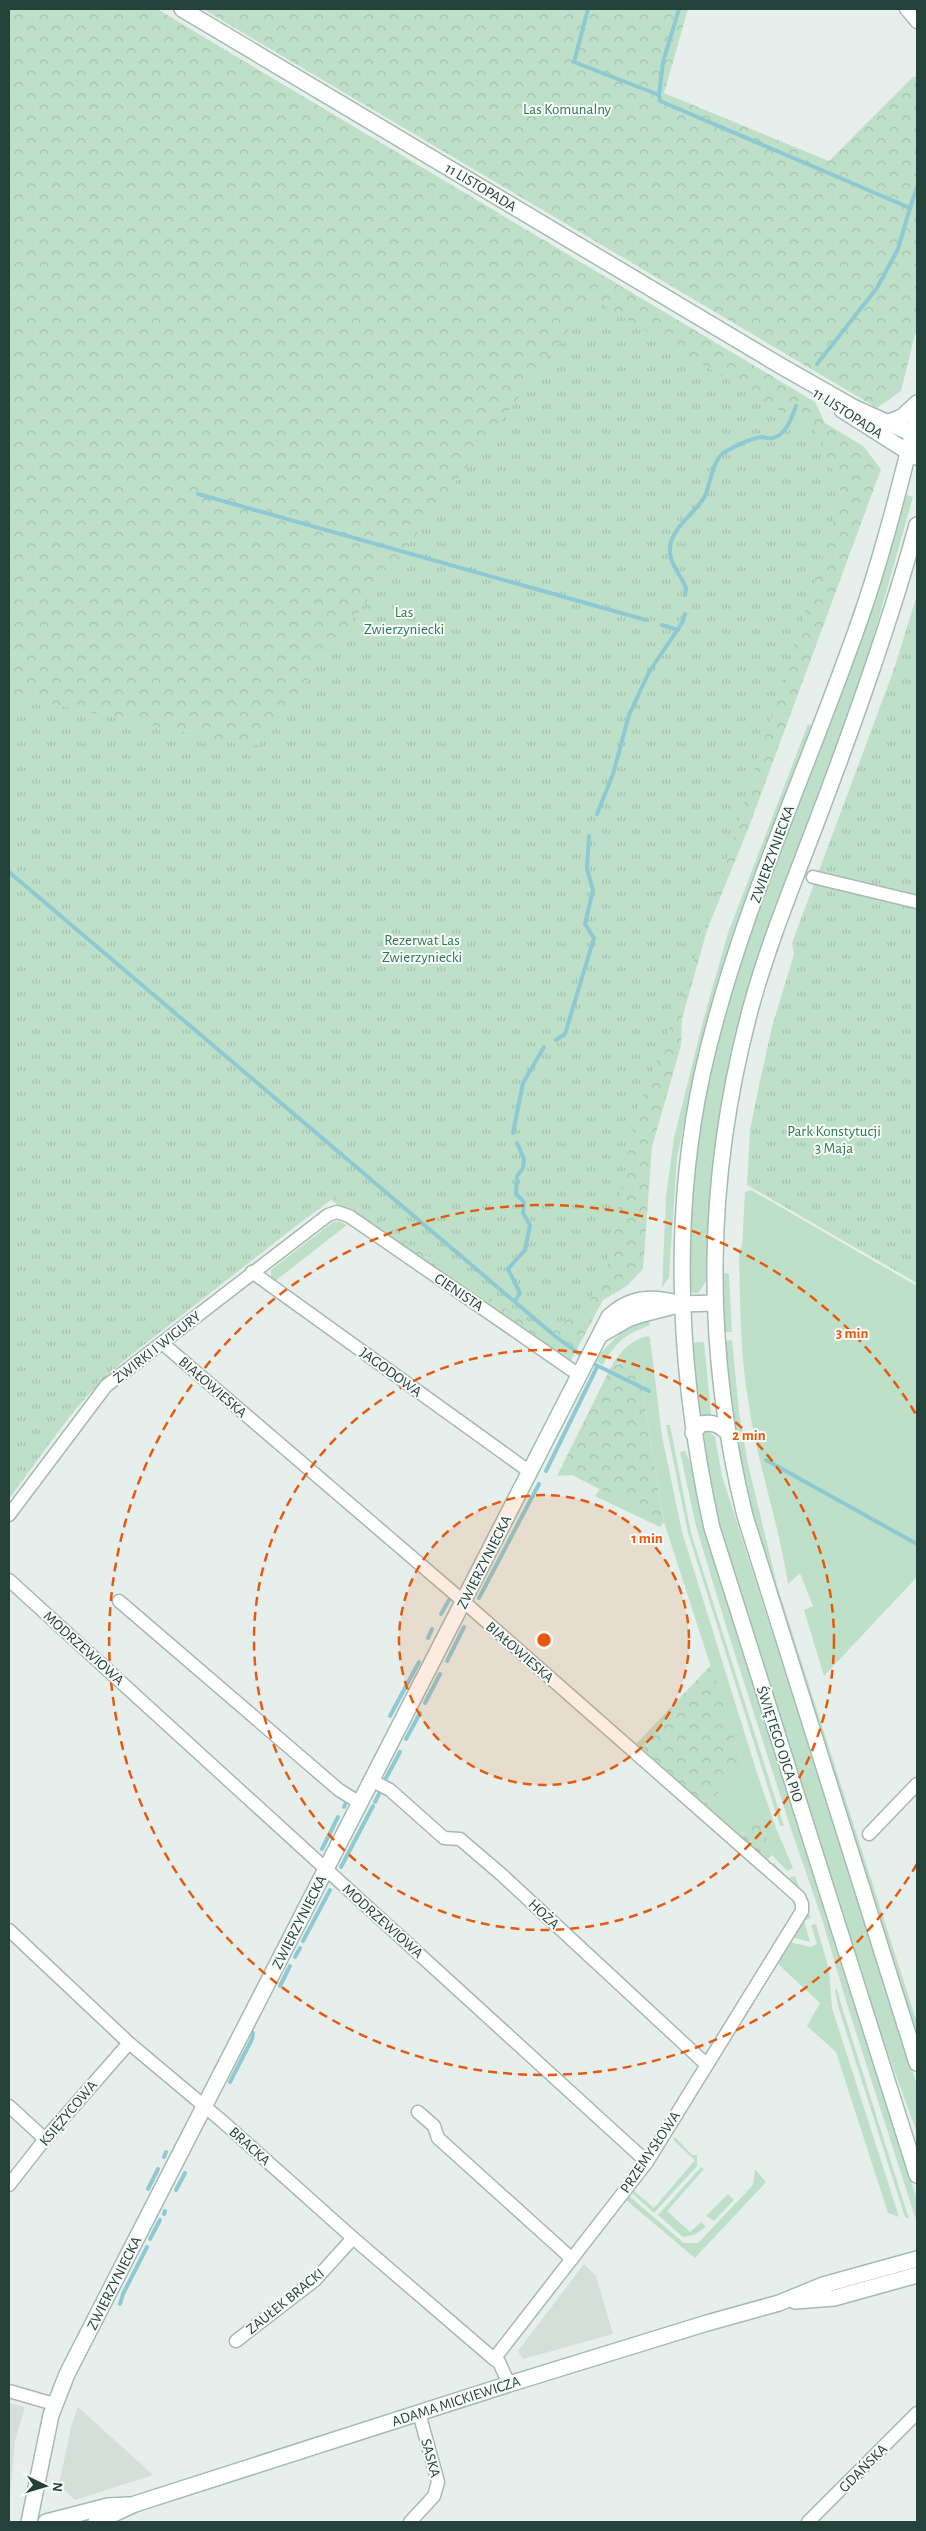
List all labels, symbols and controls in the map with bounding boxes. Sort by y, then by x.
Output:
park label: Las Komunalny [523,102,612,117]
street label: 11 LISTOPADA [443,160,519,215]
street label: 11 LISTOPADA [810,385,886,442]
park label: Las Zwierzyniecki [364,605,444,637]
street label: ZWIERZYNIECKA [748,803,797,905]
park label: Rezerwat Las Zwierzyniecki [382,933,462,965]
park label: Park Konstytucji 3 Maja [787,1124,881,1156]
street label: CIENISTA [432,1271,486,1314]
street label: ŻWIRKI I WIGURY [110,1307,204,1386]
text: 3 min [836,1326,868,1341]
street label: JAGODOWA [357,1345,425,1400]
street label: BIAŁOWIESKA [176,1354,250,1421]
text: 2 min [732,1428,766,1443]
street label: ZWIERZYNIECKA [454,1513,515,1611]
text: 1 min [631,1531,663,1546]
street label: MODRZEWIOWA [40,1608,127,1689]
street label: BIAŁOWIESKA [483,1619,557,1686]
centre of rings [535,1631,553,1649]
street label: ŚWIĘTEGO OJCA PIO [754,1684,807,1804]
street label: ZWIERZYNIECKA [269,1873,330,1971]
street label: MODRZEWIOWA [339,1881,426,1962]
street label: HOŻA [525,1895,564,1932]
street label: KSIĘŻYCOWA [35,2076,100,2149]
street label: PRZEMYSŁOWA [618,2108,683,2196]
street label: BRACKA [226,2124,273,2169]
street label: ZWIERZYNIECKA [84,2234,145,2332]
street label: ZAUŁEK BRACKI [244,2266,327,2337]
street label: ADAMA MICKIEWICZA [390,2374,523,2429]
street label: SASKA [418,2437,443,2480]
street label: GDAŃSKA [835,2440,891,2495]
north arrow [20,2461,70,2511]
text: N [50,2482,64,2493]

